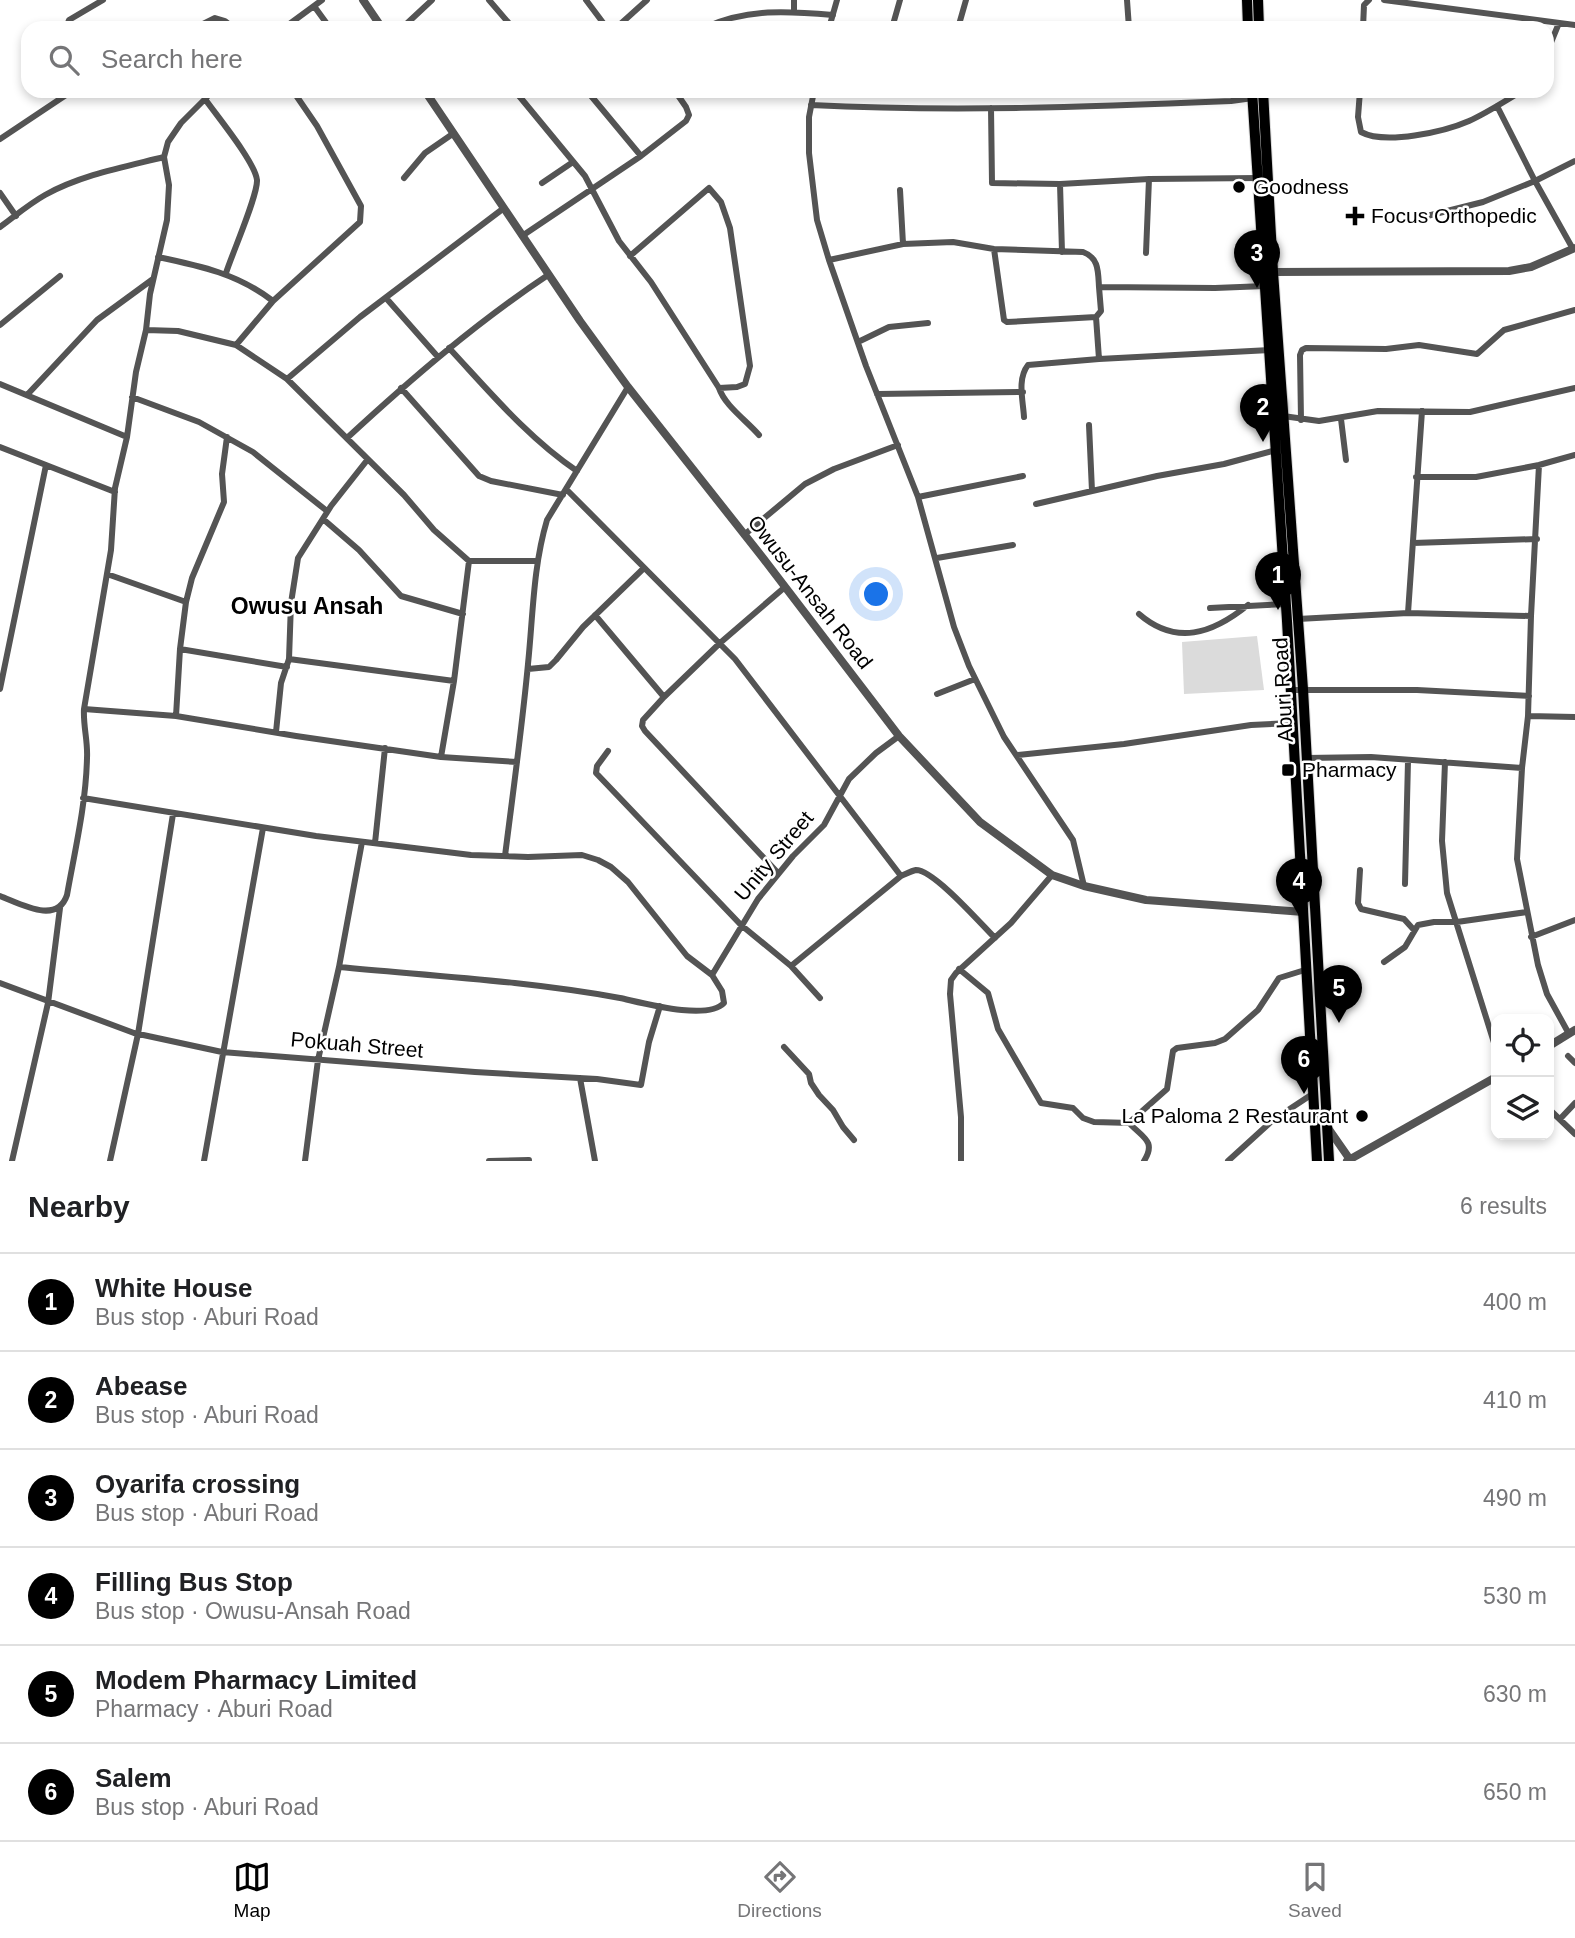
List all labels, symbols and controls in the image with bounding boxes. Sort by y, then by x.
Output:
search box [21,21,1554,98]
icon: search [45,41,83,79]
text: Search here [101,44,243,74]
place label: Goodness [1253,175,1349,198]
marker: Goodness [1231,179,1247,195]
place label: Focus Orthopedic [1371,204,1537,227]
marker: Focus Orthopedic [1345,206,1365,226]
pin: 3 [1234,230,1280,288]
pin: 2 [1240,384,1286,442]
street label: Owusu-Ansah Road [743,511,877,673]
pin: 1 [1255,552,1301,610]
your location [859,577,893,611]
district label: Owusu Ansah [231,593,383,619]
street label: Aburi Road [1268,637,1297,743]
place label: Pharmacy [1302,758,1397,781]
marker: Pharmacy [1280,762,1296,778]
street label: Unity Street [730,806,818,905]
pin: 4 [1276,858,1322,916]
pin: 5 [1316,965,1362,1023]
map controls [1491,1014,1554,1140]
button: locate [1491,1014,1554,1077]
street label: Pokuah Street [290,1027,424,1062]
pin: 6 [1281,1036,1327,1094]
button: layers [1491,1077,1554,1140]
place label: La Paloma 2 Restaurant [1122,1104,1348,1127]
marker: La Paloma 2 Restaurant [1354,1108,1370,1124]
text: Nearby [28,1190,130,1223]
text: 6 results [1460,1193,1547,1219]
text: White House [95,1273,252,1303]
text: 1 [45,1289,57,1315]
text: 400 m [1483,1289,1547,1315]
text: Bus stop · Aburi Road [95,1304,319,1330]
text: Abease [95,1371,188,1401]
text: 2 [45,1387,57,1413]
text: 410 m [1483,1387,1547,1413]
text: Bus stop · Aburi Road [95,1402,319,1428]
text: Oyarifa crossing [95,1469,300,1499]
text: 3 [45,1485,57,1511]
text: 490 m [1483,1485,1547,1511]
text: Bus stop · Aburi Road [95,1500,319,1526]
text: Filling Bus Stop [95,1567,293,1597]
text: 4 [45,1583,57,1609]
text: 530 m [1483,1583,1547,1609]
text: Bus stop · Owusu-Ansah Road [95,1598,411,1624]
text: Modem Pharmacy Limited [95,1665,417,1695]
text: 5 [45,1681,57,1707]
text: 630 m [1483,1681,1547,1707]
text: Pharmacy · Aburi Road [95,1696,333,1722]
text: Salem [95,1763,172,1793]
text: 6 [45,1779,57,1805]
text: 650 m [1483,1779,1547,1805]
text: Bus stop · Aburi Road [95,1794,319,1820]
tab: Map [233,1858,271,1922]
tab: Directions [737,1858,822,1922]
tab: Saved [1288,1858,1342,1922]

